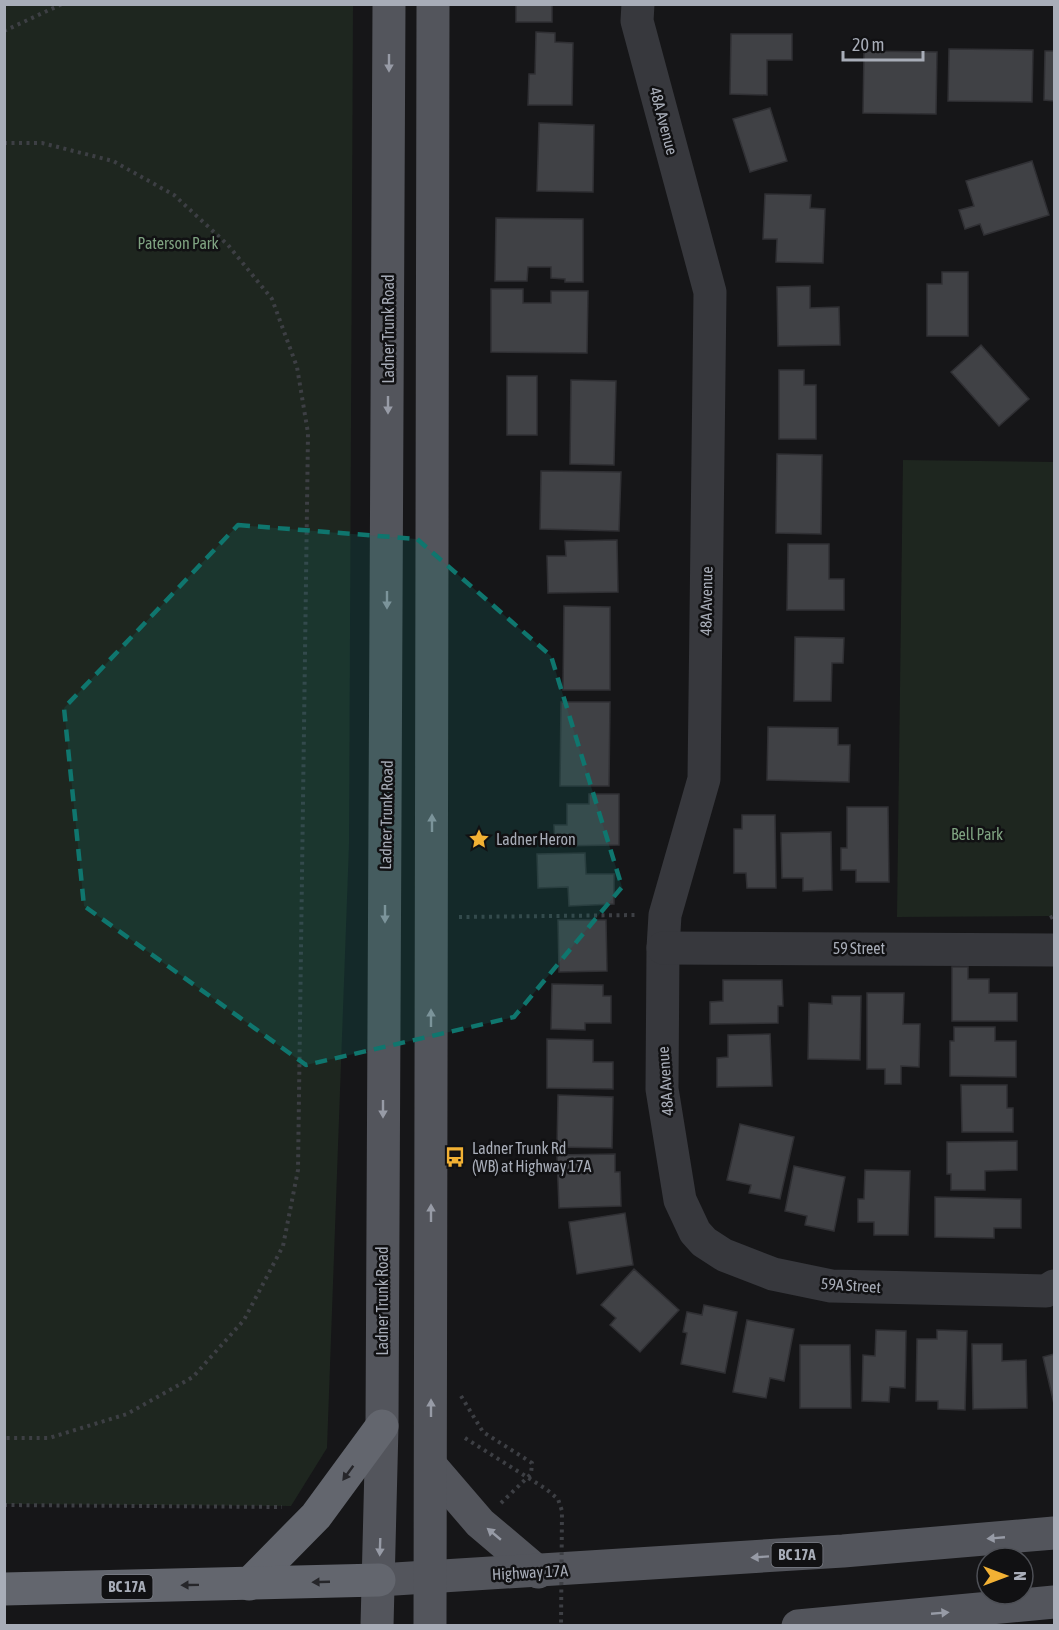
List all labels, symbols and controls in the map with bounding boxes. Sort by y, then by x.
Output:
scale bar [843,24,922,62]
text: 20 m [852,34,884,55]
one-way arrow [384,53,394,72]
street label: 48A Avenue [646,85,682,157]
park label: Paterson Park [137,234,219,252]
street label: Ladner Trunk Road [379,274,397,384]
one-way arrow [383,395,393,414]
street label: 48A Avenue [696,566,716,636]
one-way arrow [382,590,392,609]
street label: Ladner Trunk Road [376,760,396,870]
one-way arrow [427,813,437,832]
park label: Bell Park [951,825,1003,843]
place icon: Ladner Heron [467,827,491,851]
place label: Ladner Heron [496,830,576,848]
one-way arrow [380,904,390,923]
street label: 59 Street [833,939,886,957]
one-way arrow [426,1008,436,1027]
street label: 48A Avenue [654,1046,676,1116]
one-way arrow [378,1099,388,1118]
place label: Ladner Trunk Rd (WB) at Highway 17A [472,1139,592,1176]
bus stop icon: Ladner Trunk Rd (WB) at Highway 17A [443,1145,467,1169]
one-way arrow [426,1203,436,1222]
street label: Ladner Trunk Road [373,1246,391,1356]
street label: 59A Street [820,1274,882,1296]
one-way arrow [426,1398,436,1417]
one-way arrow [342,1465,354,1480]
one-way arrow [487,1528,502,1541]
one-way arrow [987,1533,1006,1543]
one-way arrow [376,1538,385,1557]
road number: BC 17A [772,1543,822,1567]
north arrow [975,1546,1035,1606]
one-way arrow [750,1552,769,1562]
street label: Highway 17A [492,1561,569,1584]
text: N [1011,1571,1029,1581]
road number: BC 17A [102,1575,152,1599]
one-way arrow [311,1577,330,1587]
one-way arrow [181,1580,200,1590]
one-way arrow [931,1608,950,1618]

